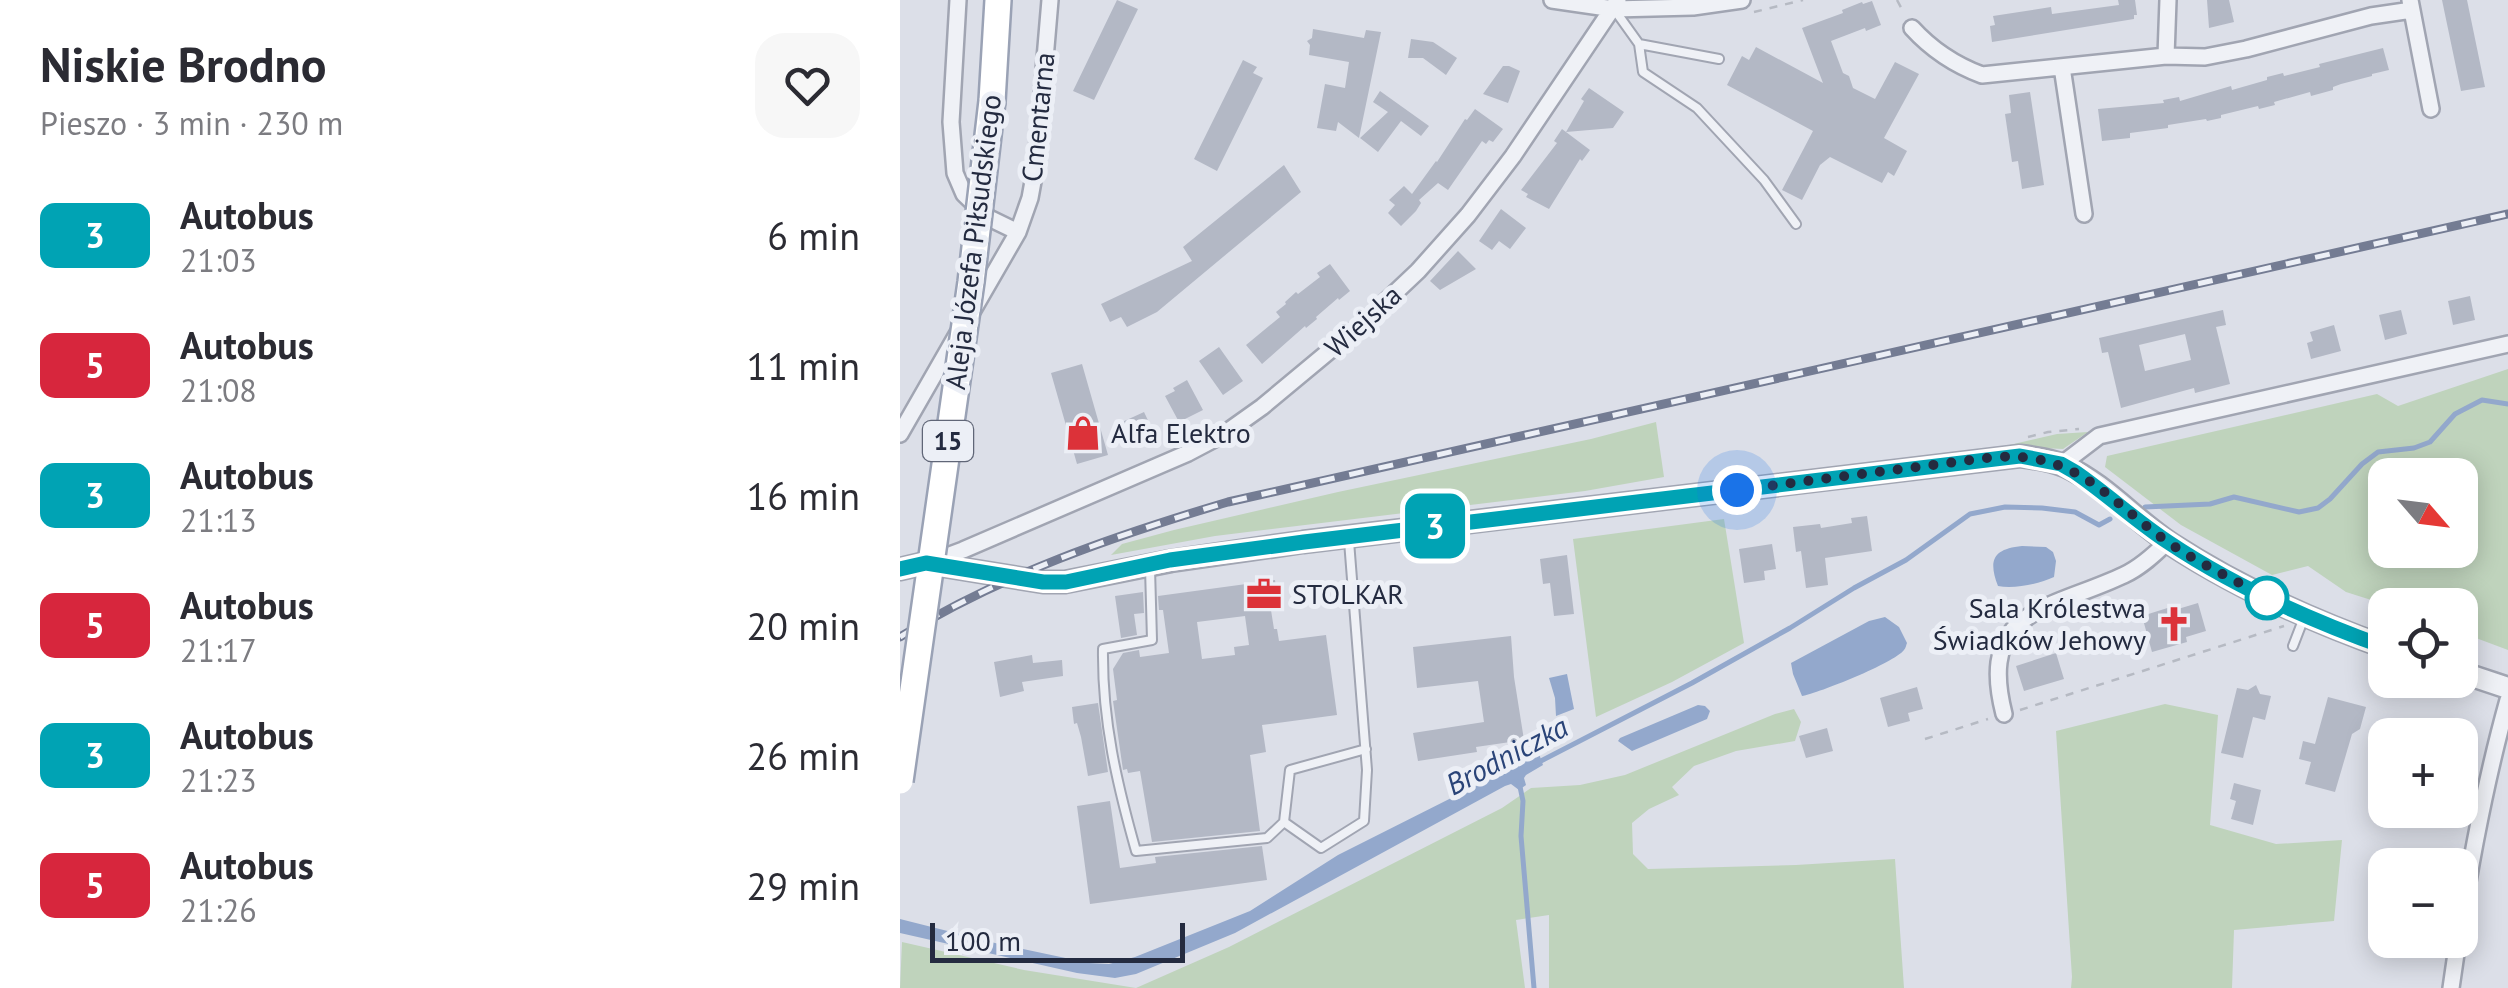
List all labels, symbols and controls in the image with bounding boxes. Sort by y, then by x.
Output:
text: Niskie Brodno [40,33,327,95]
button: heart [755,33,860,138]
street label: Cmentarna [1012,50,1063,183]
street label: Aleja Józefa Piłsudskiego [936,92,1009,392]
text: Pieszo · 3 min · 230 m [40,102,343,144]
text: Autobus [180,190,314,239]
text: 6 min [767,211,860,260]
text: 3 [85,212,105,258]
text: 21:03 [180,239,257,281]
street label: Wiejska [1316,276,1409,365]
text: Autobus [180,320,314,369]
text: 11 min [747,341,860,390]
text: 5 [85,342,105,388]
text: 21:08 [180,369,257,411]
shop icon: Alfa Elektro [1064,414,1102,452]
place label: Alfa Elektro [1111,414,1251,451]
road number: 15 [923,421,973,461]
text: Autobus [180,450,314,499]
north arrow [2368,458,2478,568]
map controls [2368,458,2478,958]
your location [1712,465,1762,515]
text: 16 min [747,471,860,520]
text: 3 [85,472,105,518]
line badge: 3 [1402,494,1468,558]
text: 21:13 [180,499,257,541]
text: 3 [1425,503,1445,549]
office icon: STOLKAR [1245,575,1283,613]
place label: STOLKAR [1292,575,1404,612]
unlabelled marker [2246,577,2288,619]
text: Autobus [180,580,314,629]
button: locate [2368,588,2478,698]
place label: Sala Królestwa Świadków Jehowy [1933,589,2146,658]
text: 20 min [747,601,860,650]
text: 5 [85,602,105,648]
church icon: Sala Królestwa Świadków Jehowy [2155,605,2193,643]
text: 21:17 [180,629,257,671]
water label: Brodniczka [1438,706,1574,803]
text: Autobus [180,710,314,759]
button: + [2368,718,2478,828]
text: 26 min [747,731,860,780]
text: 3 [85,732,105,778]
text: 21:23 [180,759,257,801]
text: Autobus [180,840,314,889]
button: − [2368,848,2478,958]
text: 29 min [747,861,860,910]
text: 5 [85,862,105,908]
text: 21:26 [180,889,257,931]
scale bar [930,918,1185,962]
text: 100 m [945,922,1021,959]

